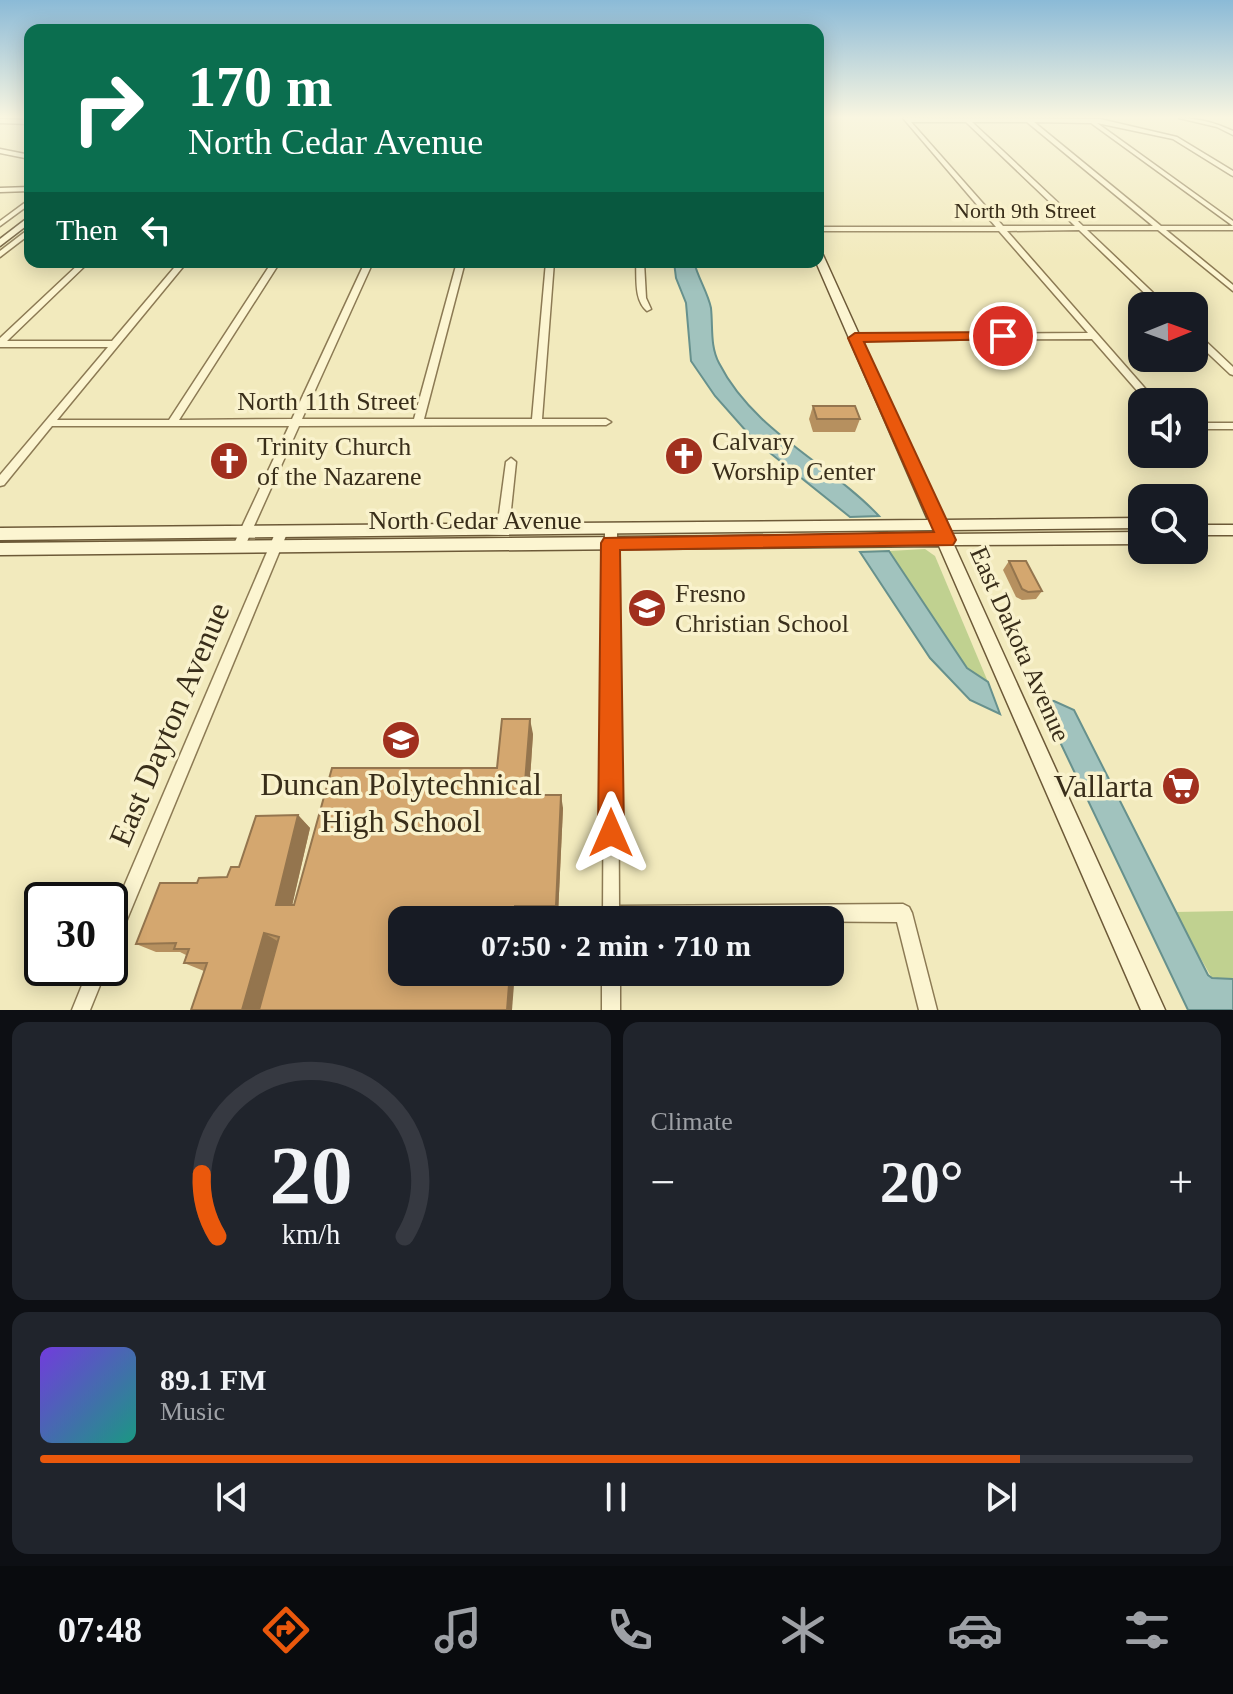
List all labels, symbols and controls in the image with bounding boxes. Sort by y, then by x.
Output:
icon: right [56,56,160,160]
text: 170 m [188,56,333,118]
text: North Cedar Avenue [188,122,483,162]
street label: North 9th Street [954,198,1096,223]
icon: left [134,208,178,252]
text: Then [56,213,118,246]
north arrow [1128,292,1208,372]
map controls [1128,292,1208,564]
pin [969,302,1037,370]
icon: arrive [981,314,1025,358]
street label: North 11th Street [237,387,418,416]
button: sound [1128,388,1208,468]
place label: Calvary Worship Center [712,427,876,486]
place label: Trinity Church of the Nazarene [257,432,422,491]
church icon: Calvary Worship Center [663,435,705,477]
church icon: Trinity Church of the Nazarene [208,440,250,482]
button: search [1128,484,1208,564]
street label: North Cedar Avenue [368,506,582,535]
street label: East Dakota Avenue [964,542,1076,746]
place label: Fresno Christian School [675,579,849,638]
school or university icon: Fresno Christian School [626,587,668,629]
street label: East Dayton Avenue [102,597,236,851]
school or university icon: Duncan Polytechnical High School [380,719,422,761]
supermarket icon: Vallarta [1160,765,1202,807]
place label: Duncan Polytechnical High School [260,766,542,839]
place label: Vallarta [1054,768,1153,804]
position arrow [569,791,653,875]
speed limit sign: 30 [24,882,128,986]
text: 07:50 · 2 min · 710 m [481,929,751,962]
text: Climate [651,1107,733,1136]
text: 20 [270,1129,353,1221]
text: 20° [880,1149,964,1215]
text: − [651,1158,675,1207]
text: + [1168,1158,1193,1207]
text: km/h [282,1219,341,1250]
text: 89.1 FM [160,1363,267,1396]
text: Music [160,1397,225,1426]
icon: previous [210,1475,254,1519]
icon: pause [594,1475,638,1519]
icon: next [979,1475,1023,1519]
icon: directions [258,1602,314,1658]
icon: music [430,1602,486,1658]
icon: phone [602,1602,658,1658]
icon: climate [775,1602,831,1658]
icon: car [947,1602,1003,1658]
icon: filters [1119,1602,1175,1658]
text: 07:48 [58,1610,142,1650]

